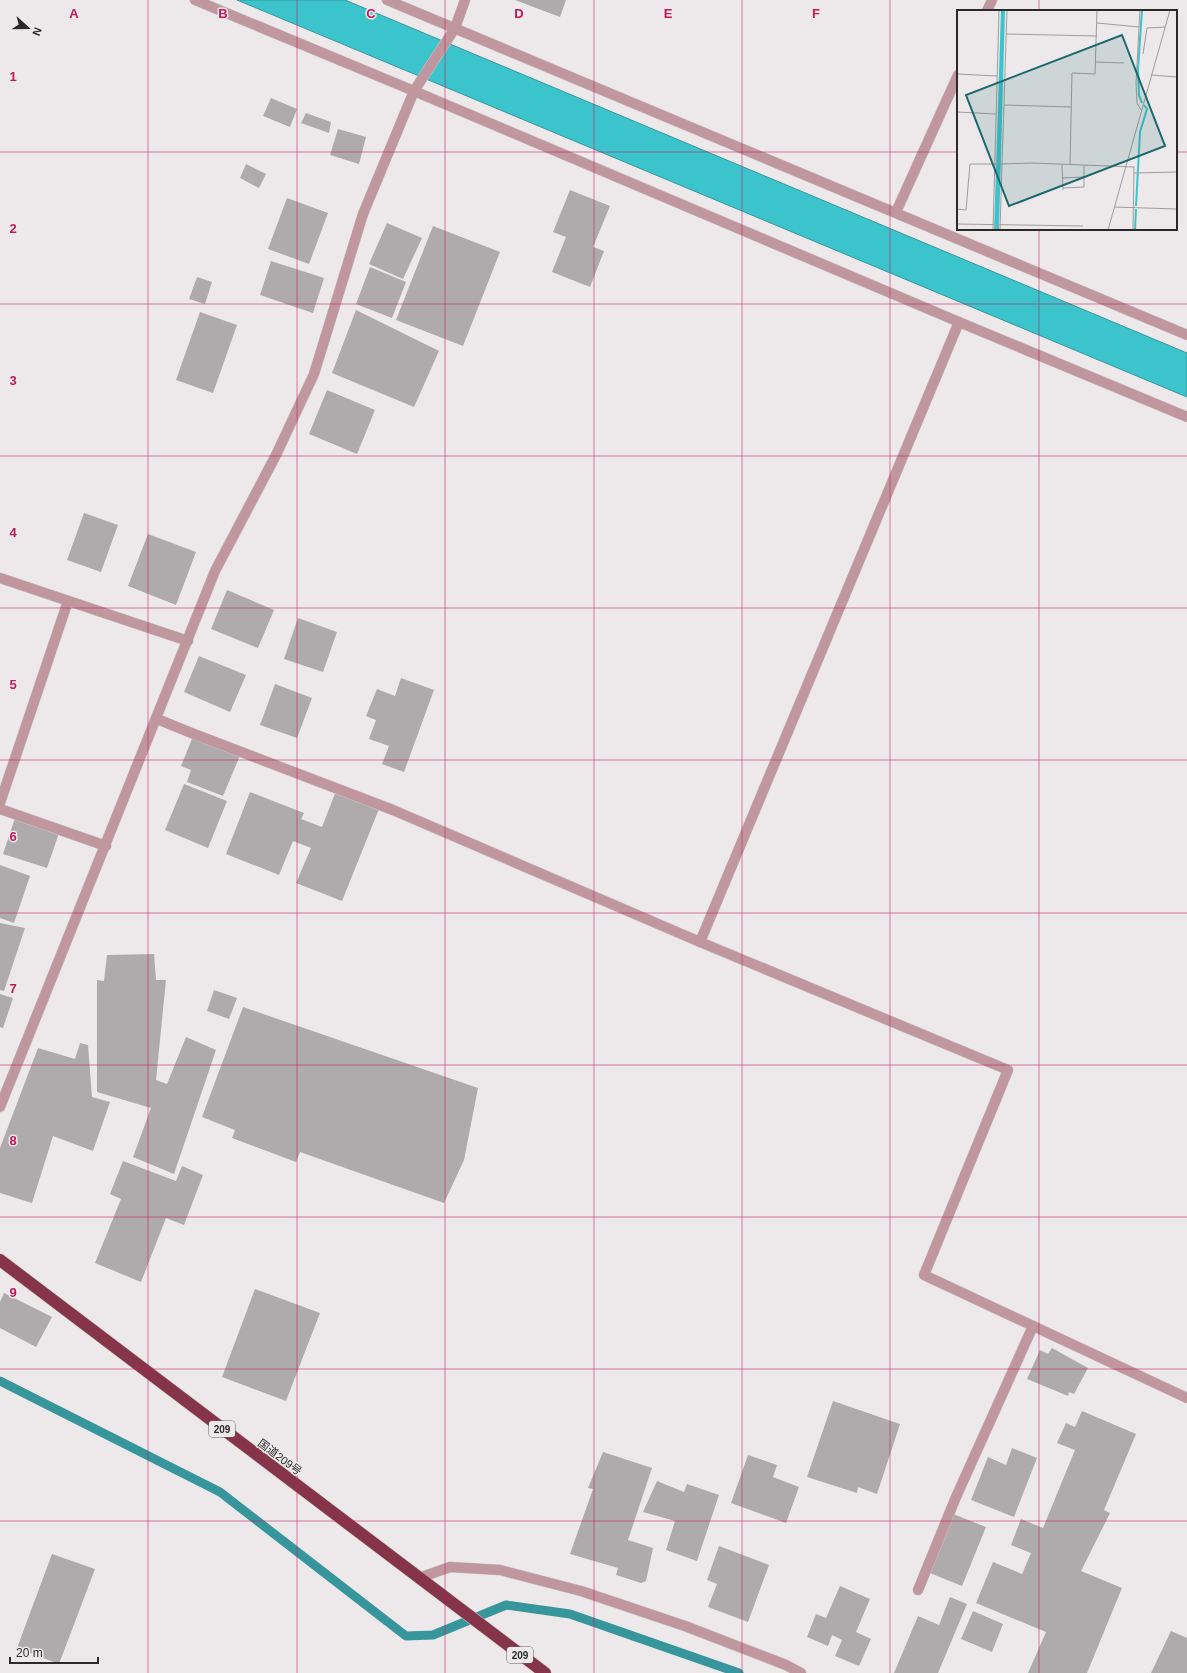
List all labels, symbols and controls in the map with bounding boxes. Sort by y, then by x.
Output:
text: A [69,6,79,21]
text: B [218,6,228,21]
text: C [366,6,376,21]
text: D [514,6,524,21]
text: E [664,6,673,21]
text: F [812,6,820,21]
north arrow [8,8,48,48]
inset map [957,10,1177,230]
text: N [30,26,44,37]
text: 1 [9,69,17,84]
text: 2 [9,221,17,236]
text: 3 [9,373,17,388]
text: 4 [9,525,17,540]
text: 5 [9,677,17,692]
text: 6 [9,829,17,844]
text: 7 [9,981,17,996]
text: 8 [9,1133,17,1148]
text: 9 [9,1285,17,1300]
road number: 209 [209,1421,235,1437]
street label: 国道209号 [256,1437,304,1477]
scale bar [10,1639,98,1665]
text: 20 m [16,1646,43,1660]
road number: 209 [507,1647,533,1663]

